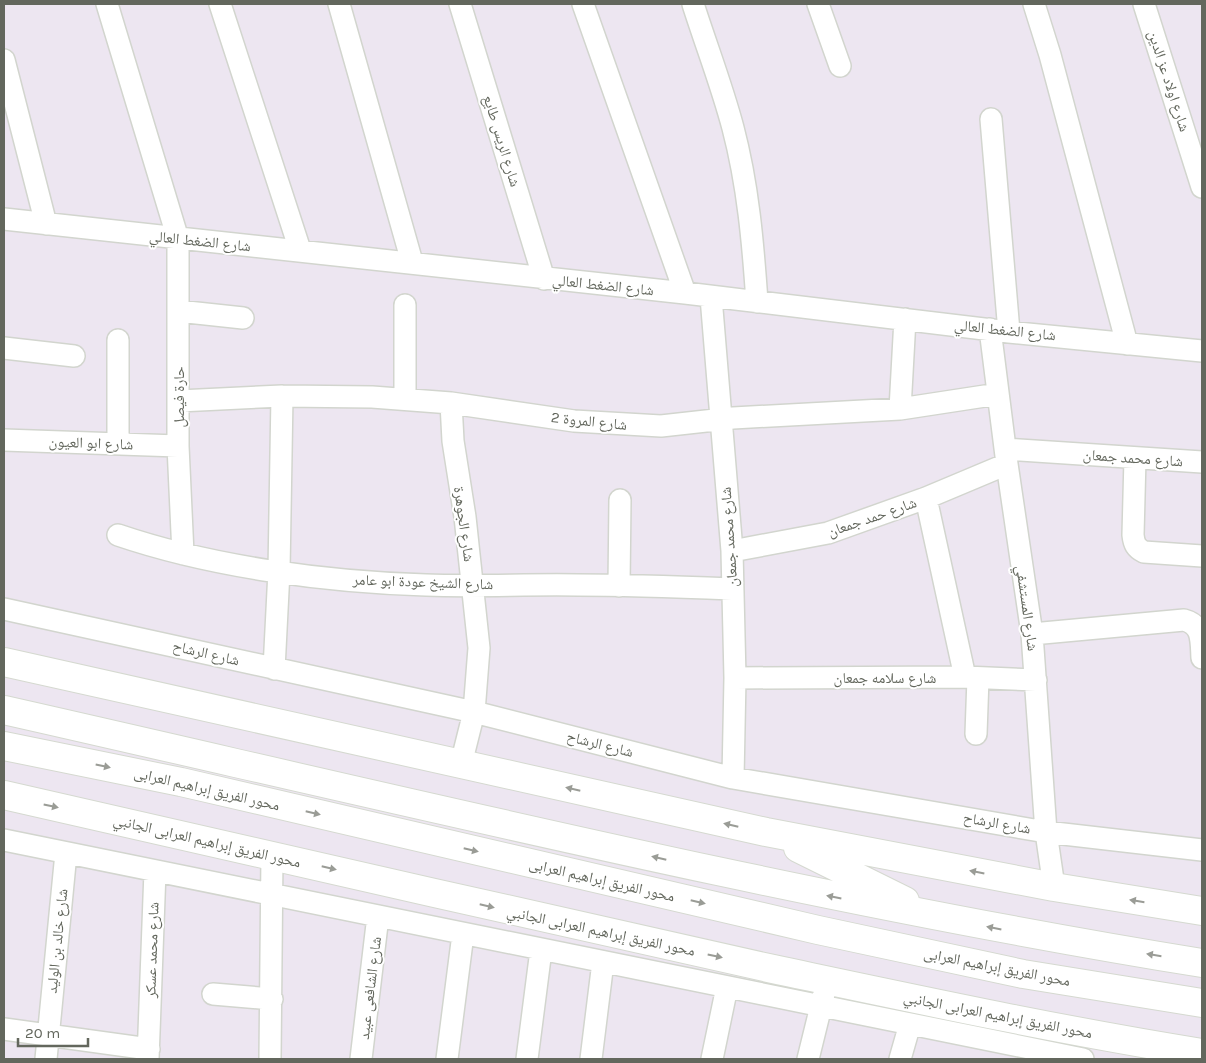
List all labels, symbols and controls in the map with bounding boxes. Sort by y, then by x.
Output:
street label: شارع اولاد عز الدين [1143,28,1194,134]
street label: شارع الريس طايع [479,93,525,189]
street label: شارع الضغط العالي [148,227,252,258]
street label: شارع الضغط العالي [551,271,655,302]
street label: شارع الضغط العالي [953,316,1057,347]
street label: حارة فيصل [170,366,189,428]
street label: شارع المروة 2 [550,408,628,435]
street label: شارع ابو العيون [48,433,134,454]
street label: شارع محمد جمعان [1082,446,1184,471]
street label: شارع الجوهرة [449,485,478,563]
street label: شارع محمد جمعان [717,486,742,588]
street label: شارع حمد جمعان [825,493,919,542]
street label: شارع المستشفي [1009,564,1042,653]
street label: شارع الشيخ عودة ابو عامر [351,571,494,594]
street label: شارع الرشاح [171,637,241,670]
street label: شارع سلامه جمعان [834,669,937,688]
street label: شارع الرشاح [565,727,635,762]
one-way arrow [95,763,111,771]
street label: محور الفريق إبراهيم العرابى [132,763,282,816]
one-way arrow [565,785,580,793]
one-way arrow [44,802,59,810]
street label: شارع الرشاح [962,808,1032,839]
one-way arrow [305,809,320,817]
street label: محور الفريق إبراهيم العرابى الجانبي [111,811,303,874]
one-way arrow [723,820,739,828]
one-way arrow [464,846,479,854]
one-way arrow [650,853,666,861]
street label: محور الفريق إبراهيم العرابى [527,854,677,907]
one-way arrow [322,864,337,872]
one-way arrow [968,868,984,876]
street label: شارع خالد بن الوليد [43,888,72,994]
one-way arrow [827,893,842,901]
one-way arrow [1128,896,1144,904]
one-way arrow [690,898,705,906]
street label: شارع محمد عسكر [141,901,164,999]
one-way arrow [480,902,495,910]
street label: محور الفريق إبراهيم العرابى الجانبي [505,902,697,963]
one-way arrow [986,924,1002,932]
street label: شارع الشافعى عبيد [355,935,386,1041]
street label: محور الفريق إبراهيم العرابى [922,944,1072,991]
one-way arrow [1146,951,1162,959]
one-way arrow [707,952,722,960]
street label: محور الفريق إبراهيم العرابى الجانبي [902,988,1094,1045]
scale bar [18,1016,88,1048]
text: 20 m [25,1024,60,1042]

